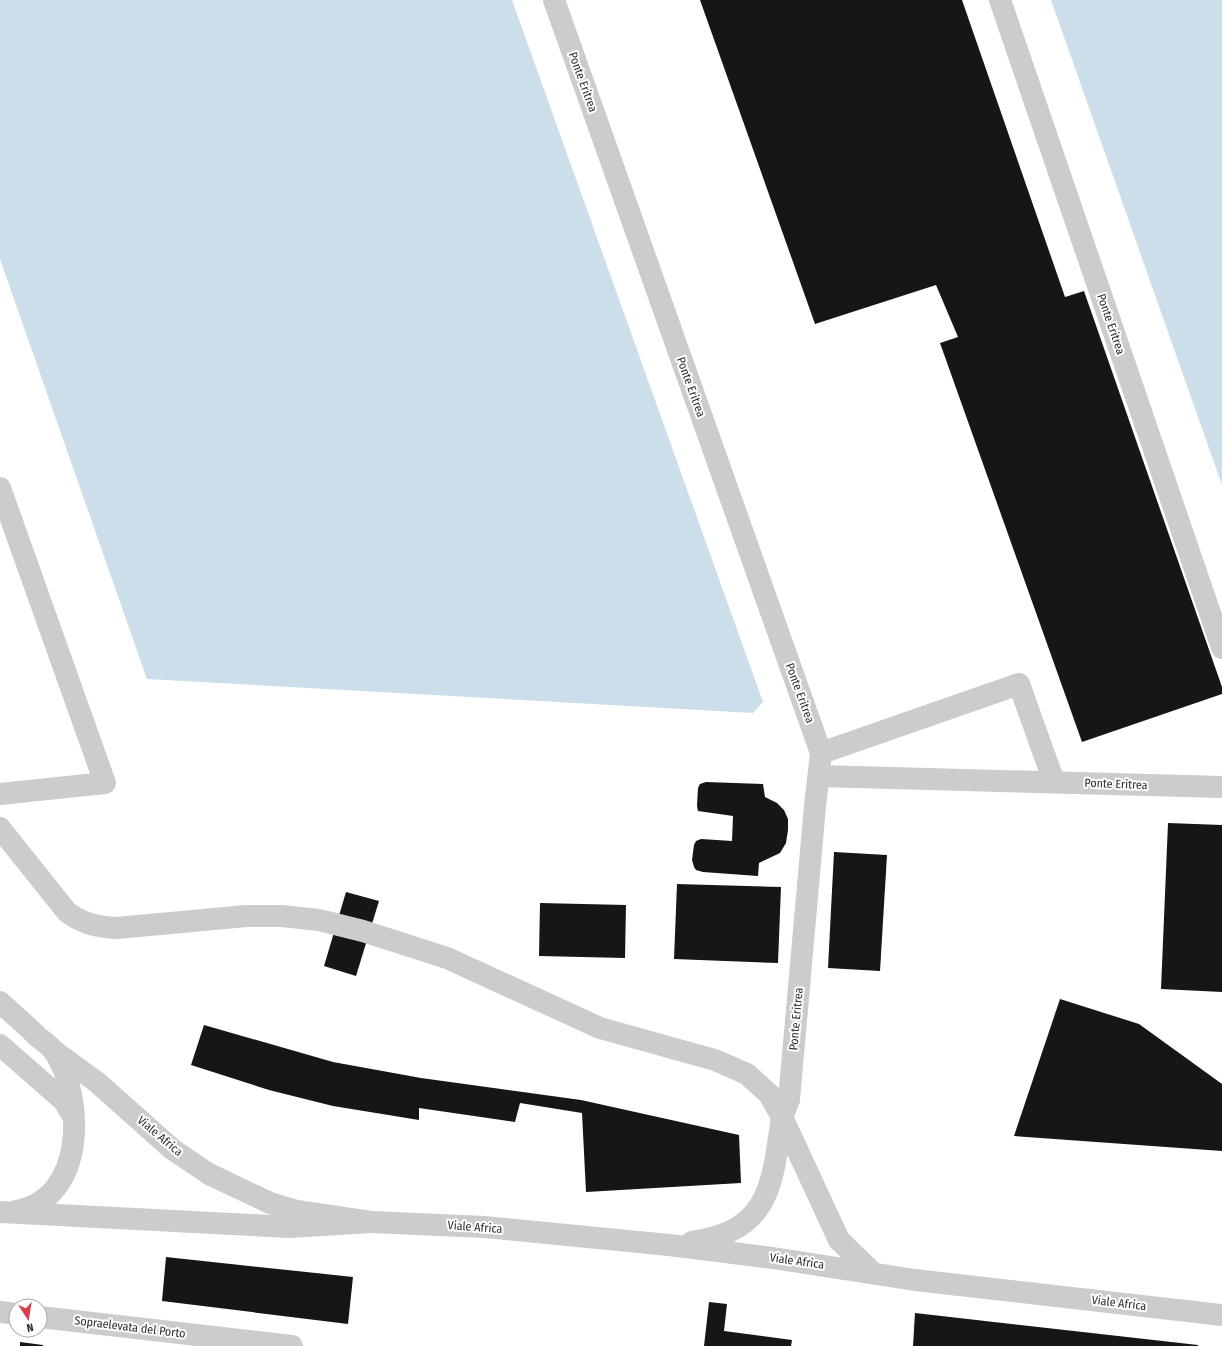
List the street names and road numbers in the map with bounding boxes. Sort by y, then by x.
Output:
street label: Ponte Eritrea [566,50,600,114]
street label: Ponte Eritrea [1094,292,1128,356]
street label: Ponte Eritrea [674,355,708,419]
street label: Ponte Eritrea [783,661,817,725]
street label: Ponte Eritrea [1084,776,1148,792]
street label: Ponte Eritrea [786,987,806,1051]
street label: Viale Africa [134,1113,186,1159]
street label: Viale Africa [447,1218,503,1236]
street label: Viale Africa [769,1250,825,1272]
street label: Viale Africa [1091,1293,1147,1313]
street label: Sopraelevata del Porto [74,1313,186,1341]

